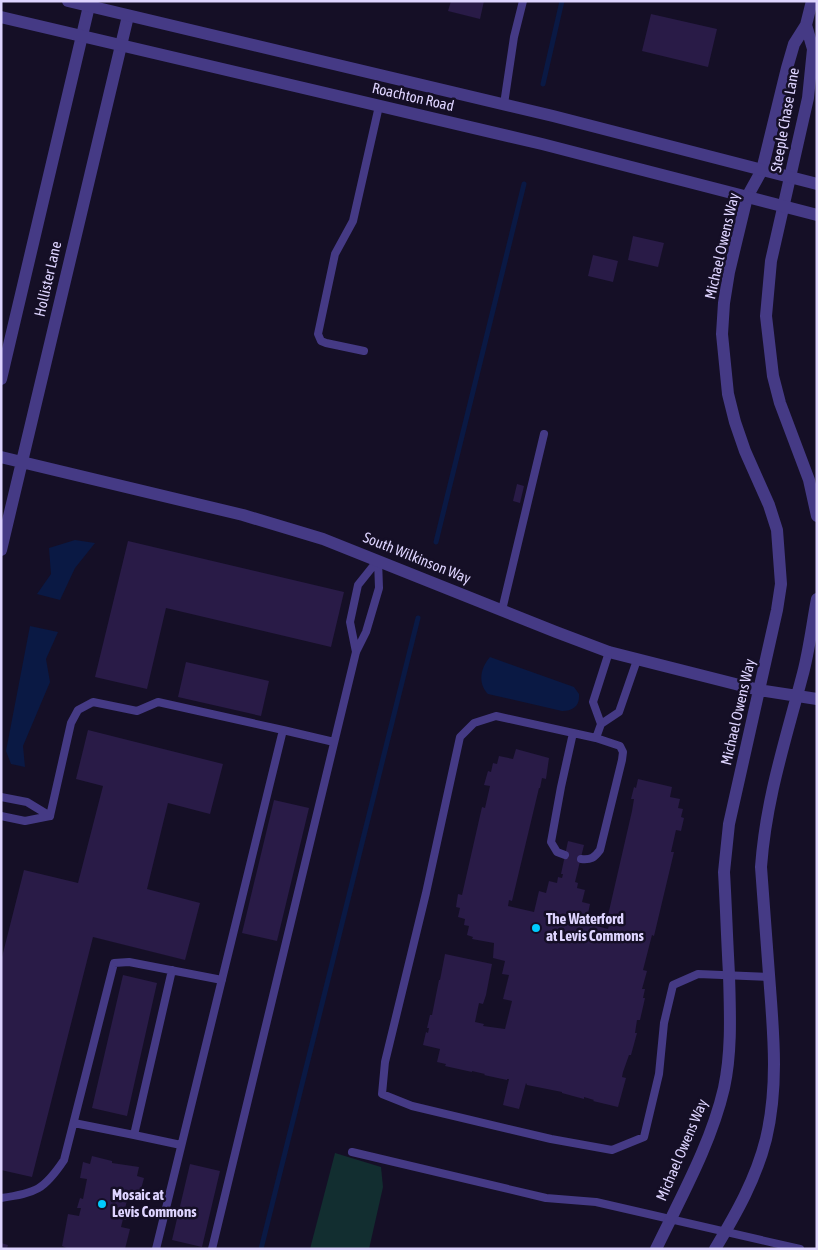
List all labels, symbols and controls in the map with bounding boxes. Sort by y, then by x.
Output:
street label: Steeple Chase Lane [767,66,802,174]
street label: Roachton Road [370,79,456,114]
street label: Michael Owens Way [701,191,742,301]
street label: Hollister Lane [31,239,64,318]
street label: South Wilkinson Way [361,528,474,587]
street label: Michael Owens Way [717,657,758,767]
place label: The Waterford at Levis Commons [546,910,645,944]
marker: The Waterford at Levis Commons [530,922,542,934]
street label: Michael Owens Way [652,1096,711,1203]
place label: Mosaic at Levis Commons [112,1186,197,1220]
marker: Mosaic at Levis Commons [96,1198,108,1210]

